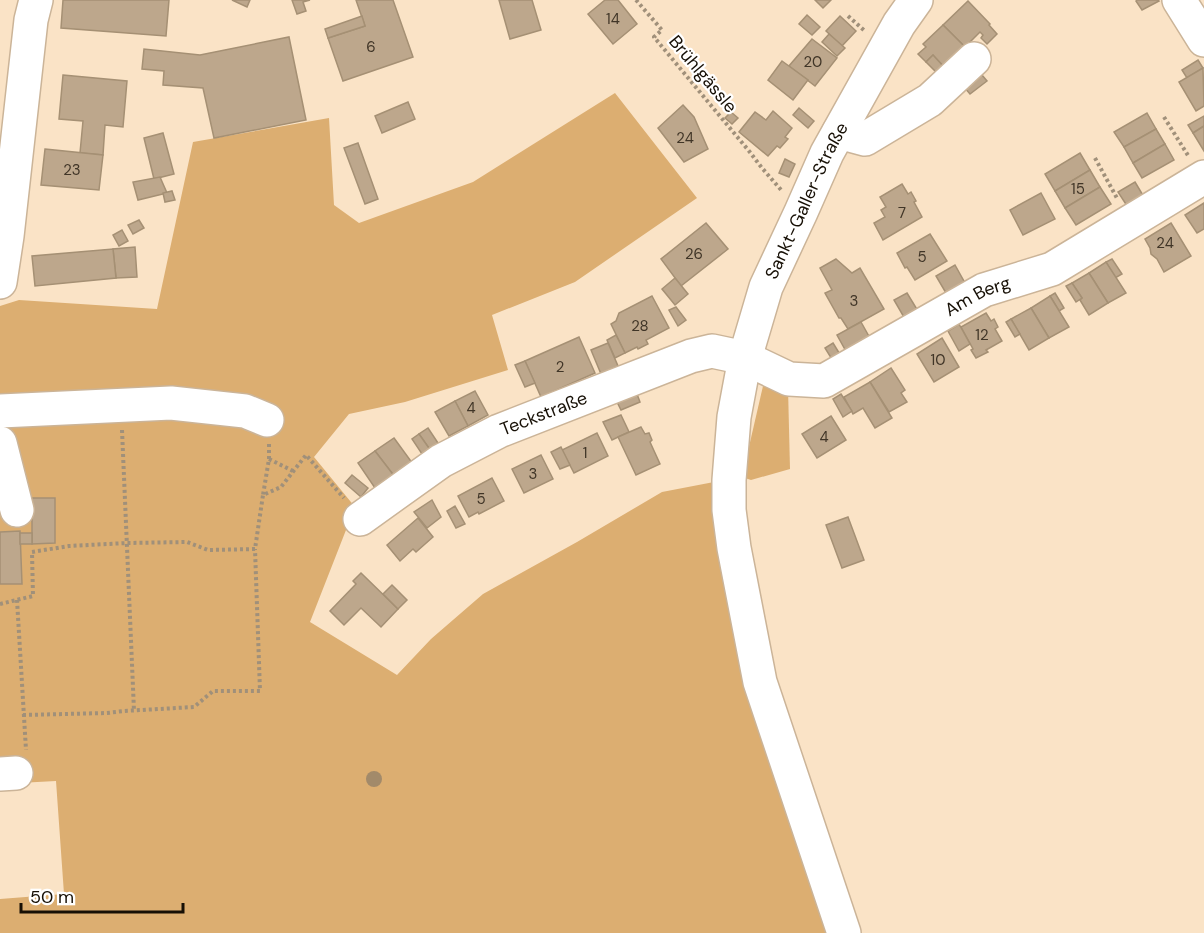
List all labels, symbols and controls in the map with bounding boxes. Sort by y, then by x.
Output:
house number: 14 [606,9,620,29]
street label: Brühlgässle [663,30,743,118]
house number: 6 [366,37,376,57]
house number: 20 [804,52,822,72]
street label: Sankt-Galler-Straße [759,118,854,283]
house number: 24 [676,128,694,148]
house number: 23 [63,160,81,180]
house number: 15 [1071,179,1085,199]
house number: 7 [898,203,906,223]
house number: 24 [1156,233,1174,253]
house number: 26 [685,244,703,264]
house number: 5 [917,247,927,267]
street label: Am Berg [940,271,1013,322]
house number: 3 [850,291,858,311]
house number: 28 [631,316,649,336]
house number: 12 [975,325,989,345]
house number: 10 [931,350,945,370]
house number: 2 [556,357,564,377]
street label: Teckstraße [497,386,591,441]
house number: 4 [466,398,476,418]
house number: 4 [819,427,829,447]
house number: 1 [583,443,587,463]
house number: 3 [529,464,537,484]
house number: 5 [476,489,486,509]
scale bar [21,876,183,914]
text: 50 m [30,885,74,909]

